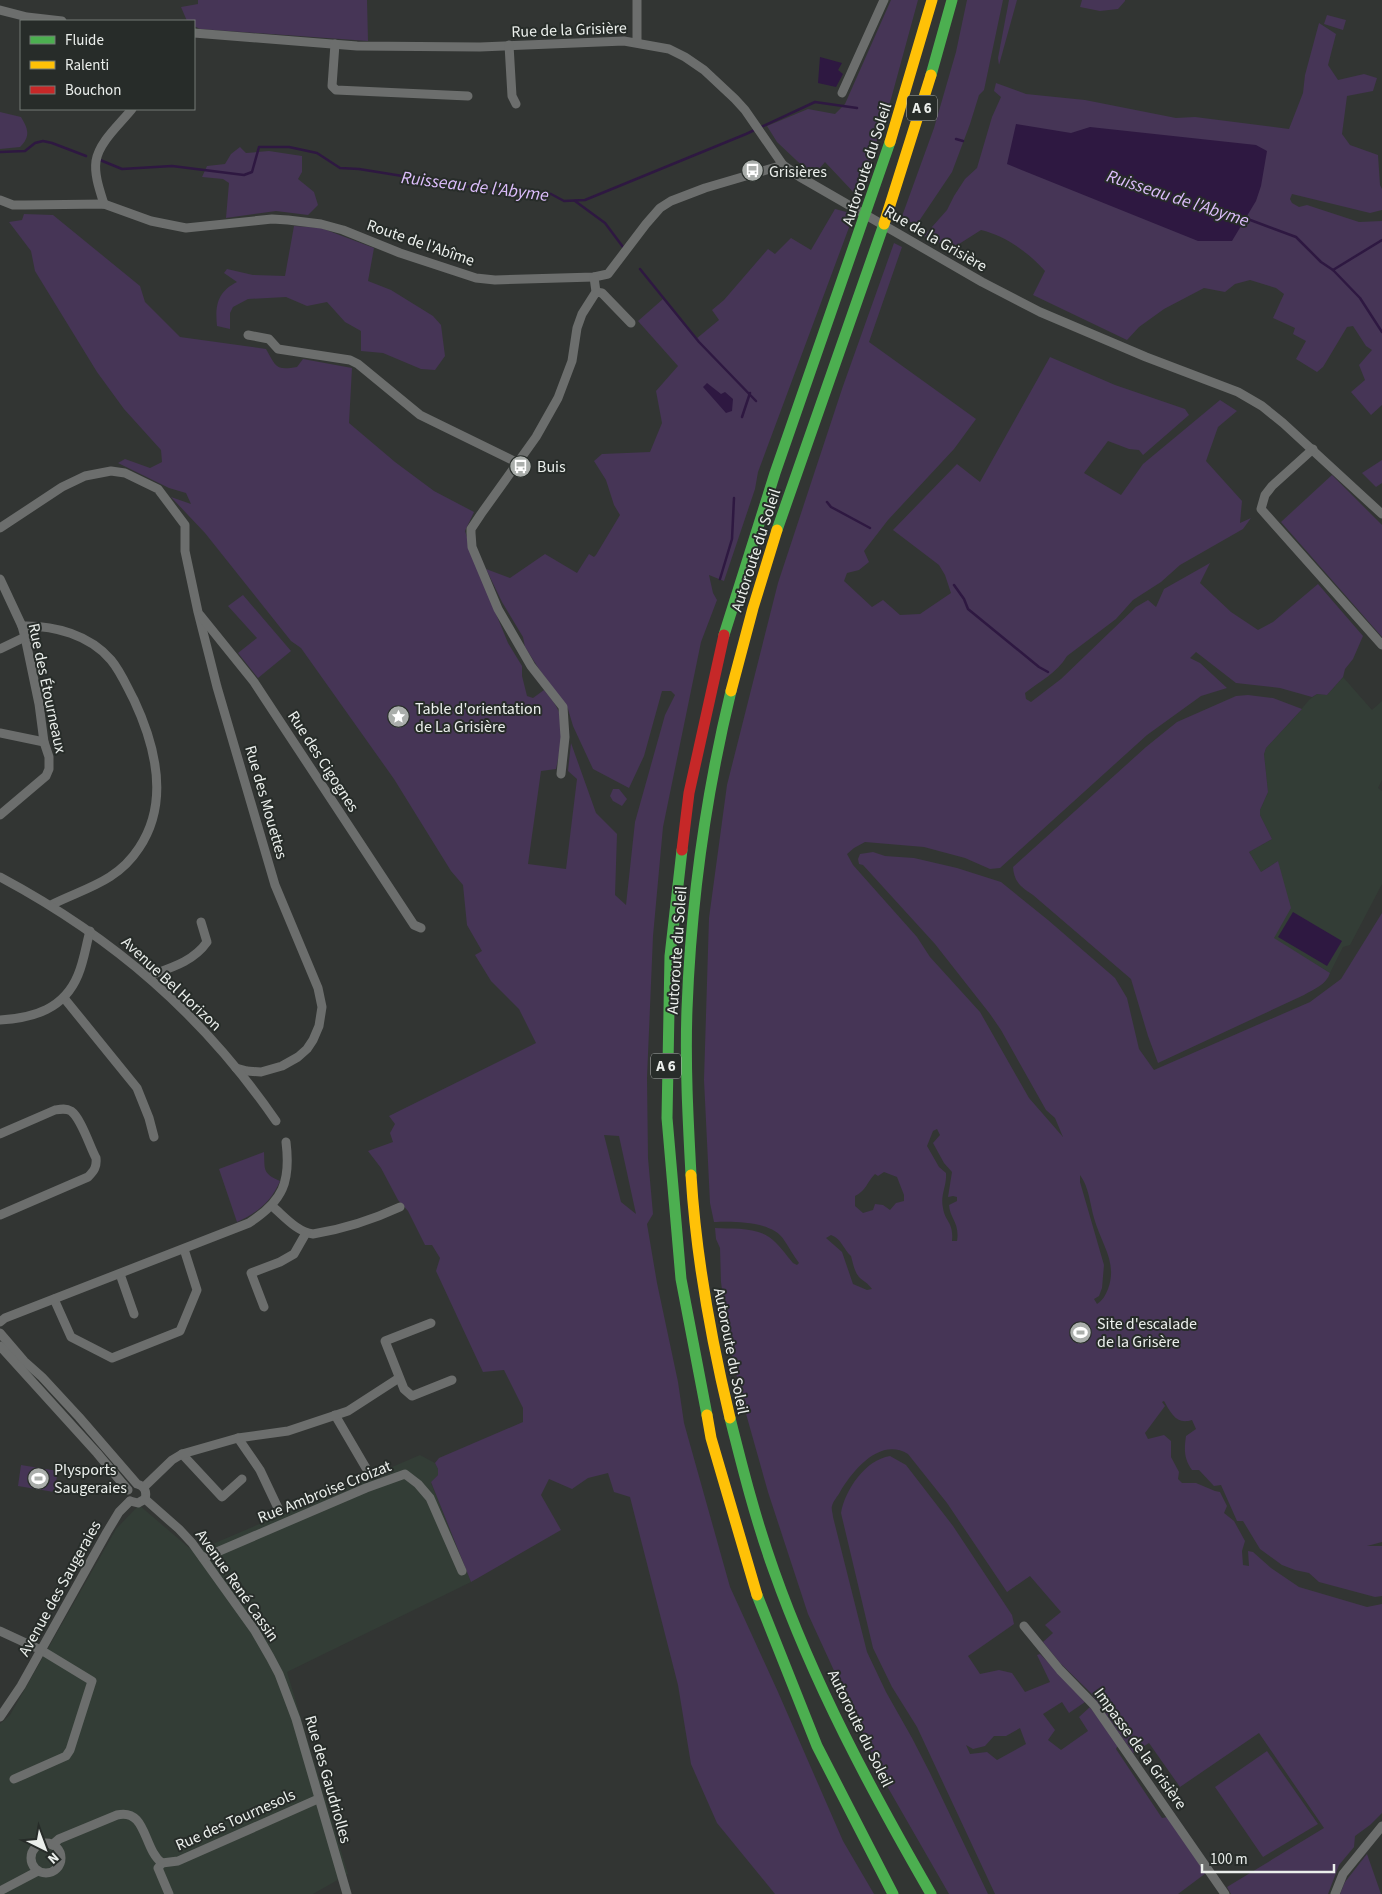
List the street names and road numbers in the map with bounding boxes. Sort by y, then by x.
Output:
street label: Rue de la Grisière [511,17,627,43]
road number: A 6 [907,96,937,120]
street label: Autoroute du Soleil [837,100,897,229]
street label: Rue de la Grisière [880,200,991,277]
street label: Route de l'Abîme [364,214,478,272]
street label: Autoroute du Soleil [726,486,786,615]
street label: Rue des Étourneaux [23,621,72,755]
street label: Rue des Cigognes [282,707,364,817]
street label: Rue des Mouettes [239,743,293,862]
street label: Autoroute du Soleil [662,885,692,1015]
street label: Avenue Bel Horizon [116,931,226,1036]
road number: A 6 [651,1054,681,1078]
street label: Autoroute du Soleil [708,1286,754,1416]
street label: Rue Ambroise Croizat [254,1455,395,1529]
street label: Avenue des Saugeraies [13,1516,107,1660]
street label: Avenue René Cassin [190,1525,284,1646]
street label: Autoroute du Soleil [822,1666,898,1791]
street label: Impasse de la Grisière [1089,1683,1192,1814]
street label: Rue des Gaudriolles [299,1713,357,1846]
street label: Rue des Tournesols [172,1784,299,1856]

